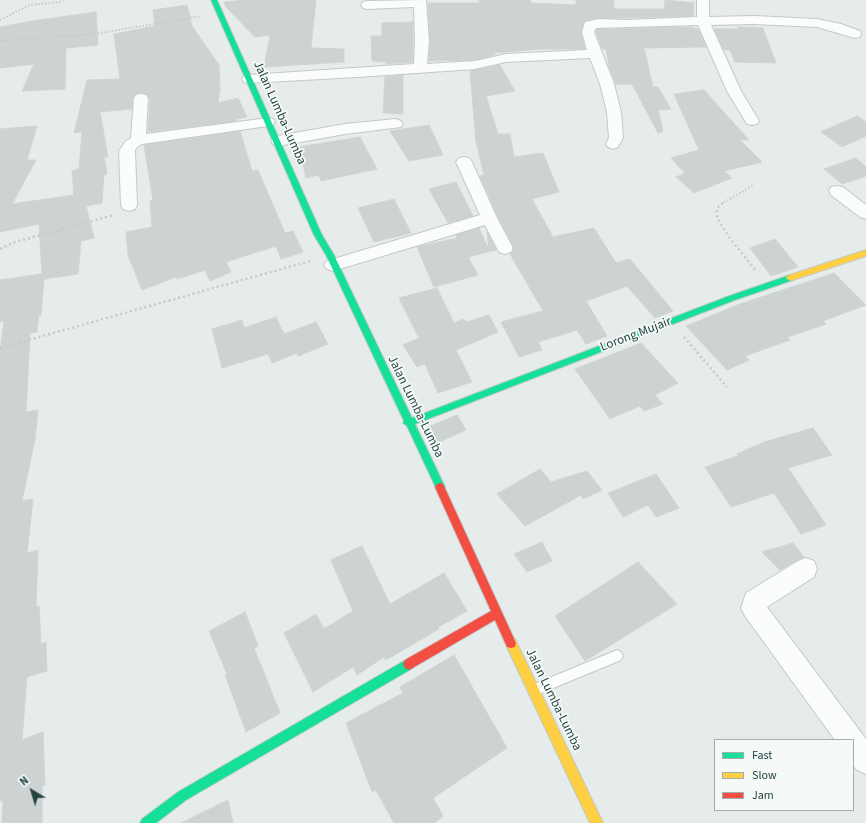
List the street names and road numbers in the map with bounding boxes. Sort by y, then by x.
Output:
street label: Jalan Lumba-Lumba [249,59,309,167]
street label: Lorong Mujair [598,314,674,356]
street label: Jalan Lumba-Lumba [384,353,446,461]
street label: Jalan Lumba-Lumba [522,646,584,754]

